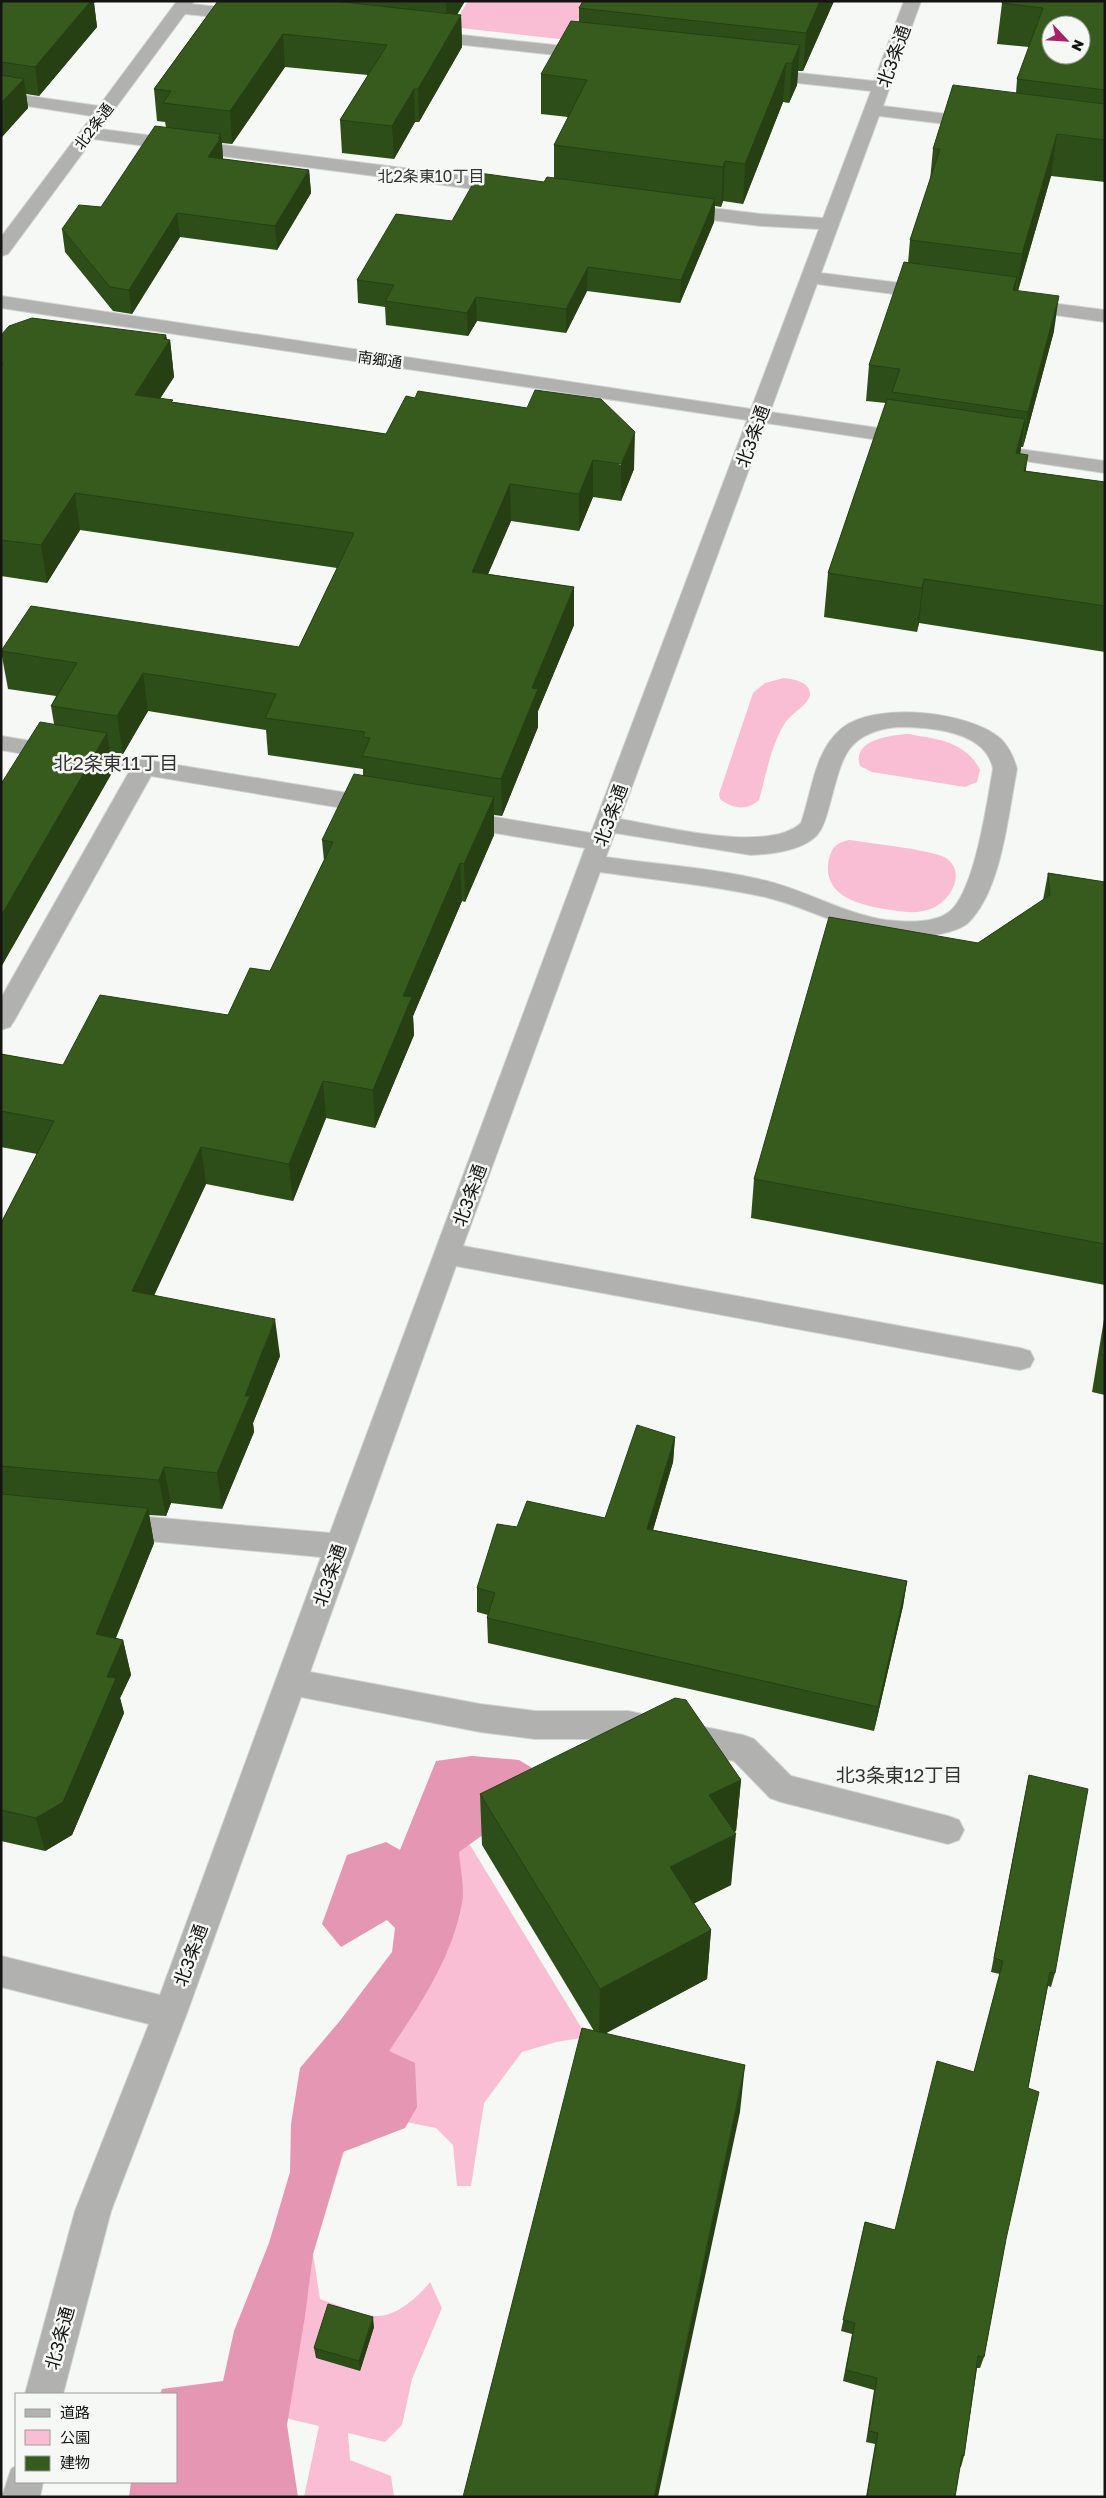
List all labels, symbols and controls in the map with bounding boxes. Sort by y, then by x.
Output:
north arrow [1041,15,1091,65]
street label: 北3条通 [872,22,914,90]
text: N [1068,37,1088,54]
street label: 北2条通 [70,99,116,153]
district label: 北2条東10丁目 [378,166,484,186]
street label: 南郷通 [356,347,404,371]
street label: 北3条通 [731,402,773,470]
district label: 北2条東11丁目 [54,751,178,774]
street label: 北3条通 [589,781,631,849]
street label: 北3条通 [448,1161,490,1229]
street label: 北3条通 [308,1541,350,1609]
district label: 北3条東12丁目 [836,1763,962,1786]
street label: 北3条通 [169,1921,211,1989]
street label: 北3条通 [40,2304,78,2372]
legend [15,2393,178,2483]
text: 道路 [60,2403,90,2421]
text: 公園 [60,2428,90,2446]
text: 建物 [60,2453,90,2471]

